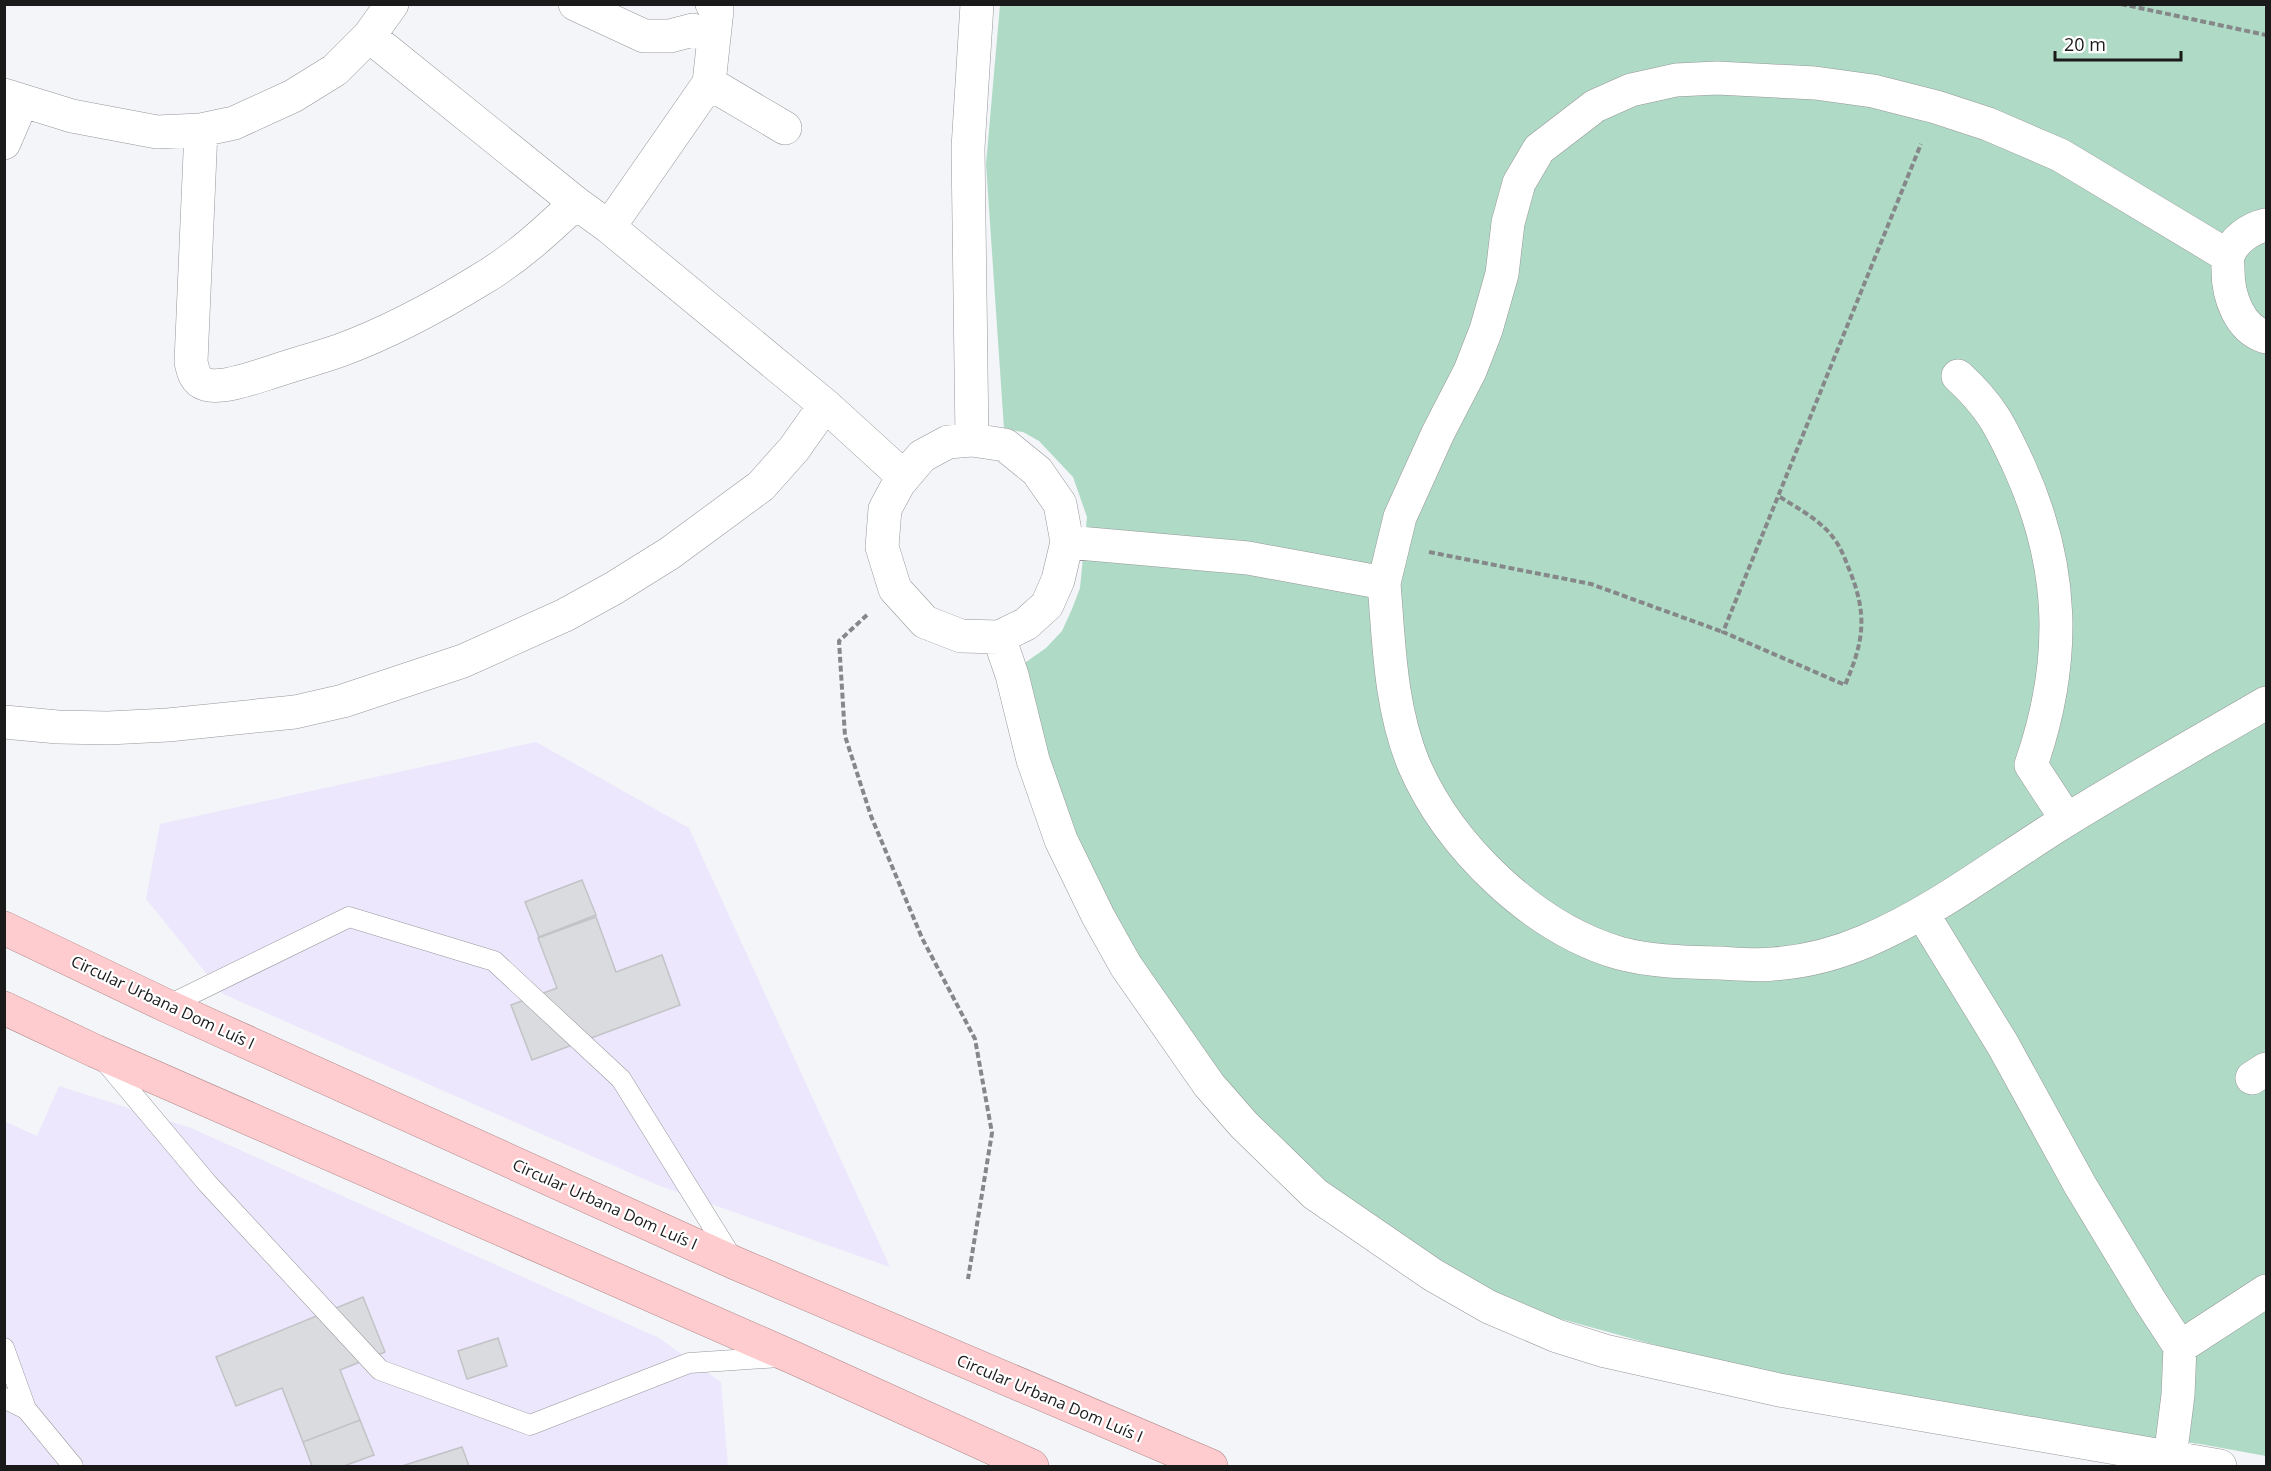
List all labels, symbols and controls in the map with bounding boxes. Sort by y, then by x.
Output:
scale bar [2055,24,2181,62]
text: 20 m [2064,32,2106,56]
street label: Circular Urbana Dom Luís I [68,950,258,1054]
street label: Circular Urbana Dom Luís I [509,1153,701,1255]
street label: Circular Urbana Dom Luís I [954,1349,1146,1447]

